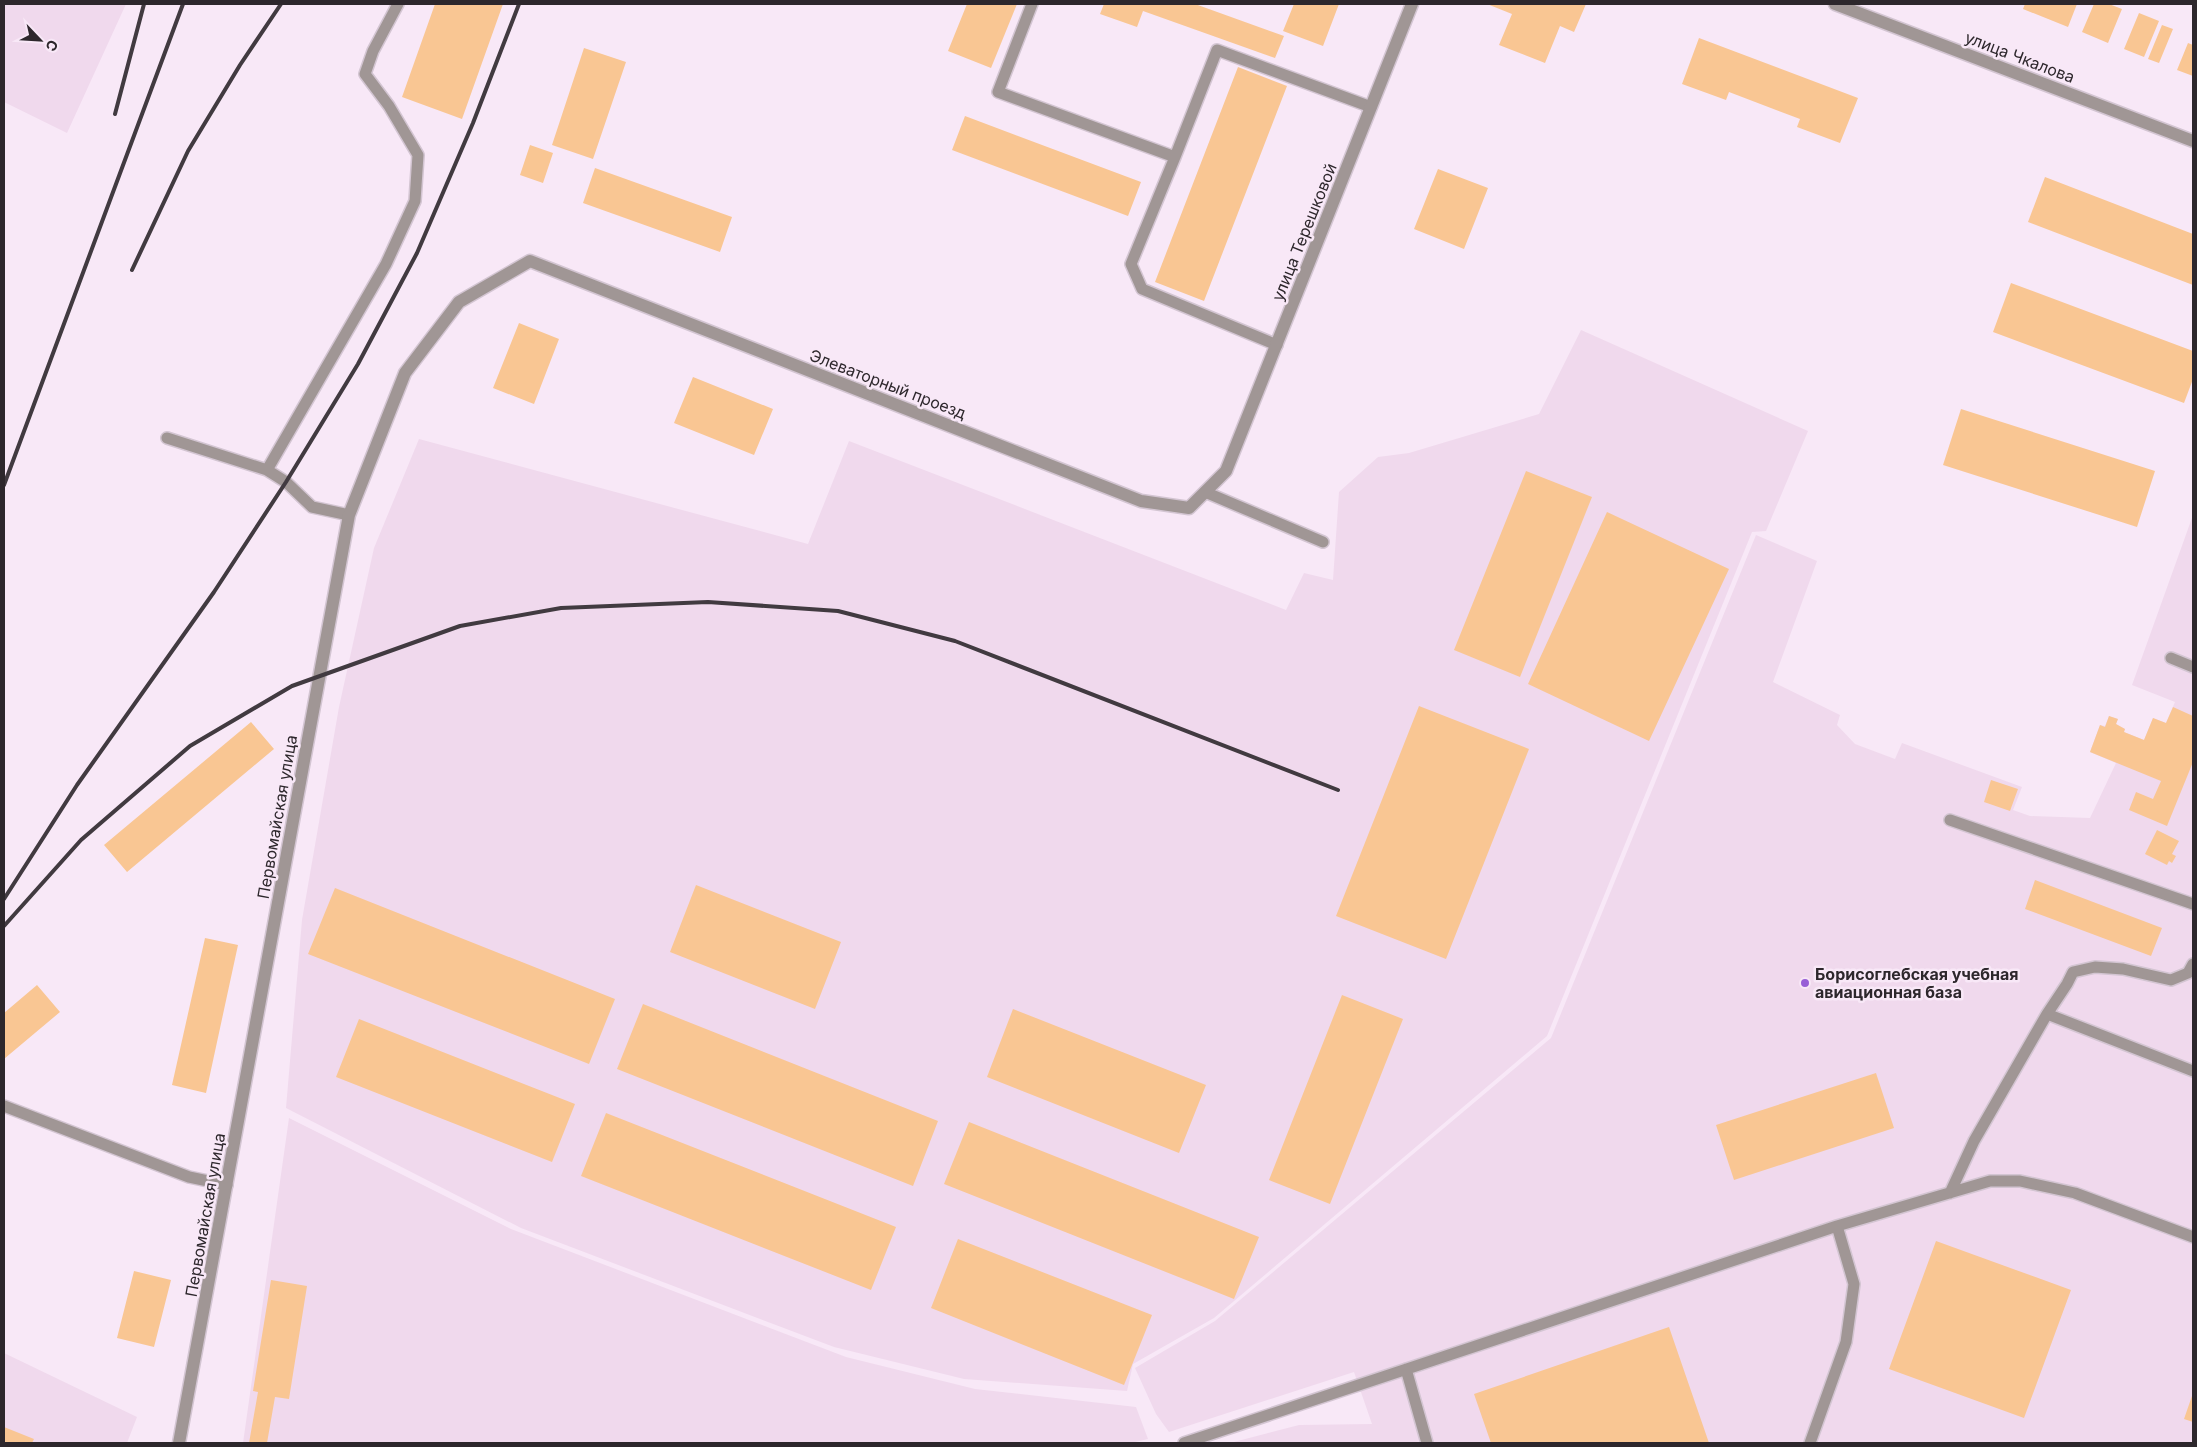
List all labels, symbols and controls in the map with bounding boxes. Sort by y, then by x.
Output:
north arrow [15,15,65,65]
street label: улица Чкалова [1962,27,2078,87]
text: С [42,37,62,54]
street label: улица Терешковой [1267,160,1341,304]
street label: Элеваторный проезд [807,345,969,423]
street label: Первомайская улица [253,734,301,900]
place label: Борисоглебская учебная авиационная база [1815,964,2019,1002]
marker: Борисоглебская учебная авиационная база [1799,977,1811,989]
street label: Первомайская улица [181,1132,229,1298]

